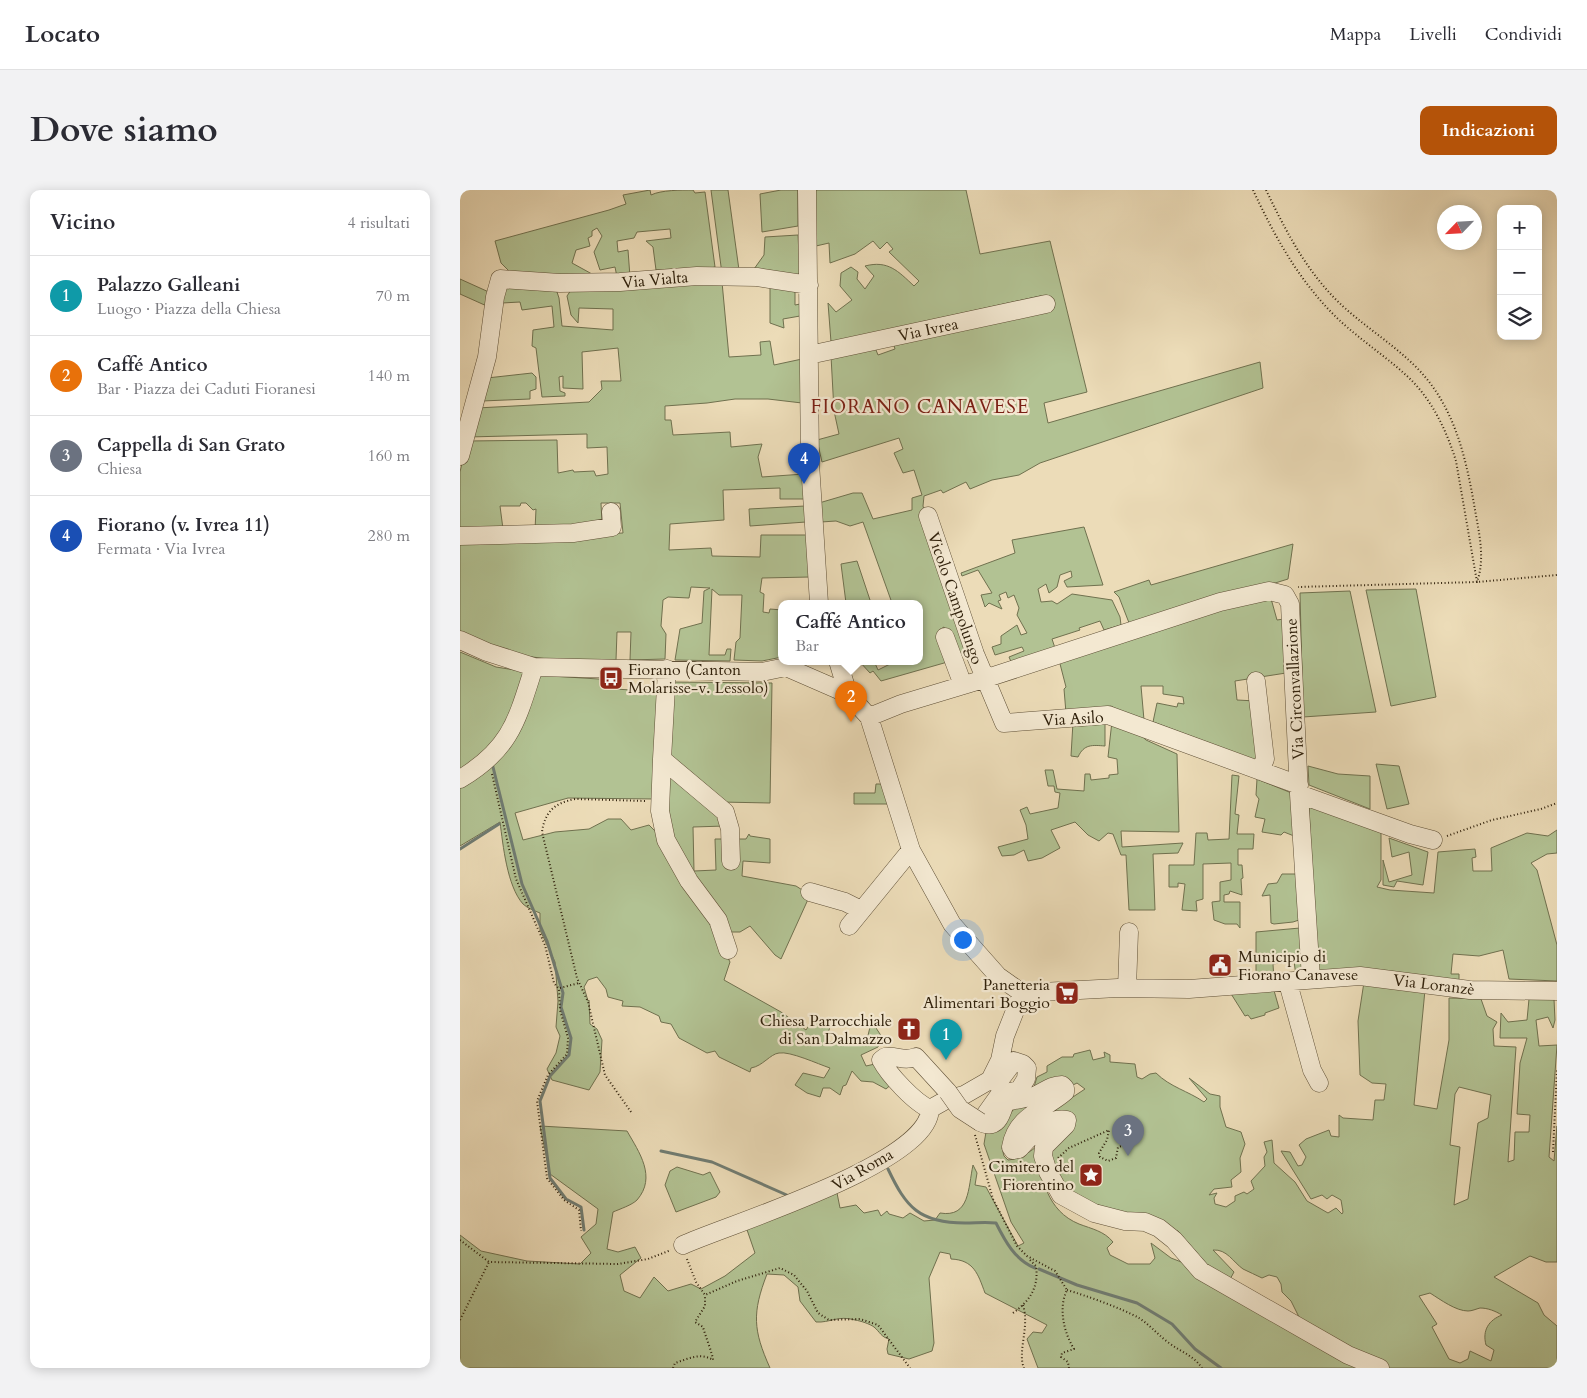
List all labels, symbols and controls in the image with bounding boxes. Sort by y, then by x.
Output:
text: Locato [25,18,100,51]
text: Mappa [1330,22,1381,47]
text: Livelli [1409,22,1457,47]
text: Condividi [1485,22,1562,47]
text: Dove siamo [30,106,218,154]
button: Indicazioni [1420,106,1557,155]
north arrow [1437,205,1482,250]
map controls [1497,205,1542,340]
button: + [1497,205,1542,250]
text: Vicino [50,208,115,237]
text: 4 risultati [347,212,410,234]
button: − [1497,250,1542,295]
street label: Via Vialta [621,266,689,294]
text: Palazzo Galleani [97,272,240,298]
text: 1 [62,285,70,307]
text: 70 m [376,285,410,307]
button: layers [1497,295,1542,340]
text: Luogo · Piazza della Chiesa [97,298,281,320]
street label: Via Ivrea [896,313,960,347]
text: Caffé Antico [97,352,208,378]
text: 2 [62,365,70,387]
text: 140 m [368,365,410,387]
text: Bar · Piazza dei Caduti Fioranesi [97,378,316,400]
district label: FIORANO CANAVESE [811,394,1029,420]
text: Cappella di San Grato [97,432,285,458]
pin: 4 [788,443,820,484]
text: 3 [62,445,70,467]
text: 160 m [368,445,410,467]
text: Chiesa [97,458,142,480]
text: Fiorano (v. Ivrea 11) [97,512,270,538]
text: 4 [62,525,70,547]
text: 280 m [368,525,410,547]
street label: Vicolo Campolungo [922,529,988,668]
text: Fermata · Via Ivrea [97,538,225,560]
popup [778,600,923,665]
text: Caffé Antico [795,609,906,635]
street label: Via Circonvallazione [1280,618,1310,760]
text: Bar [795,635,819,657]
place label: Fiorano (Canton Molarisse-v. Lessolo) [628,659,769,699]
bus stop icon: Fiorano (Canton Molarisse-v. Lessolo) [598,665,624,691]
pin: 2 [835,681,867,722]
street label: Via Asilo [1042,706,1105,732]
your location [950,927,976,953]
place label: Municipio di Fiorano Canavese [1238,946,1358,986]
public building icon: Municipio di Fiorano Canavese [1207,952,1233,978]
street label: Via Loranzè [1392,969,1476,1001]
place label: Panetteria Alimentari Boggio [923,974,1050,1014]
supermarket icon: Panetteria Alimentari Boggio [1054,980,1080,1006]
place label: Chiesa Parrocchiale di San Dalmazzo [760,1010,892,1050]
church icon: Chiesa Parrocchiale di San Dalmazzo [896,1016,922,1042]
pin: 1 [930,1019,962,1060]
pin: 3 [1112,1115,1144,1156]
street label: Via Roma [828,1143,897,1196]
place label: Cimitero del Fiorentino [988,1156,1074,1196]
place icon: Cimitero del Fiorentino [1078,1162,1104,1188]

